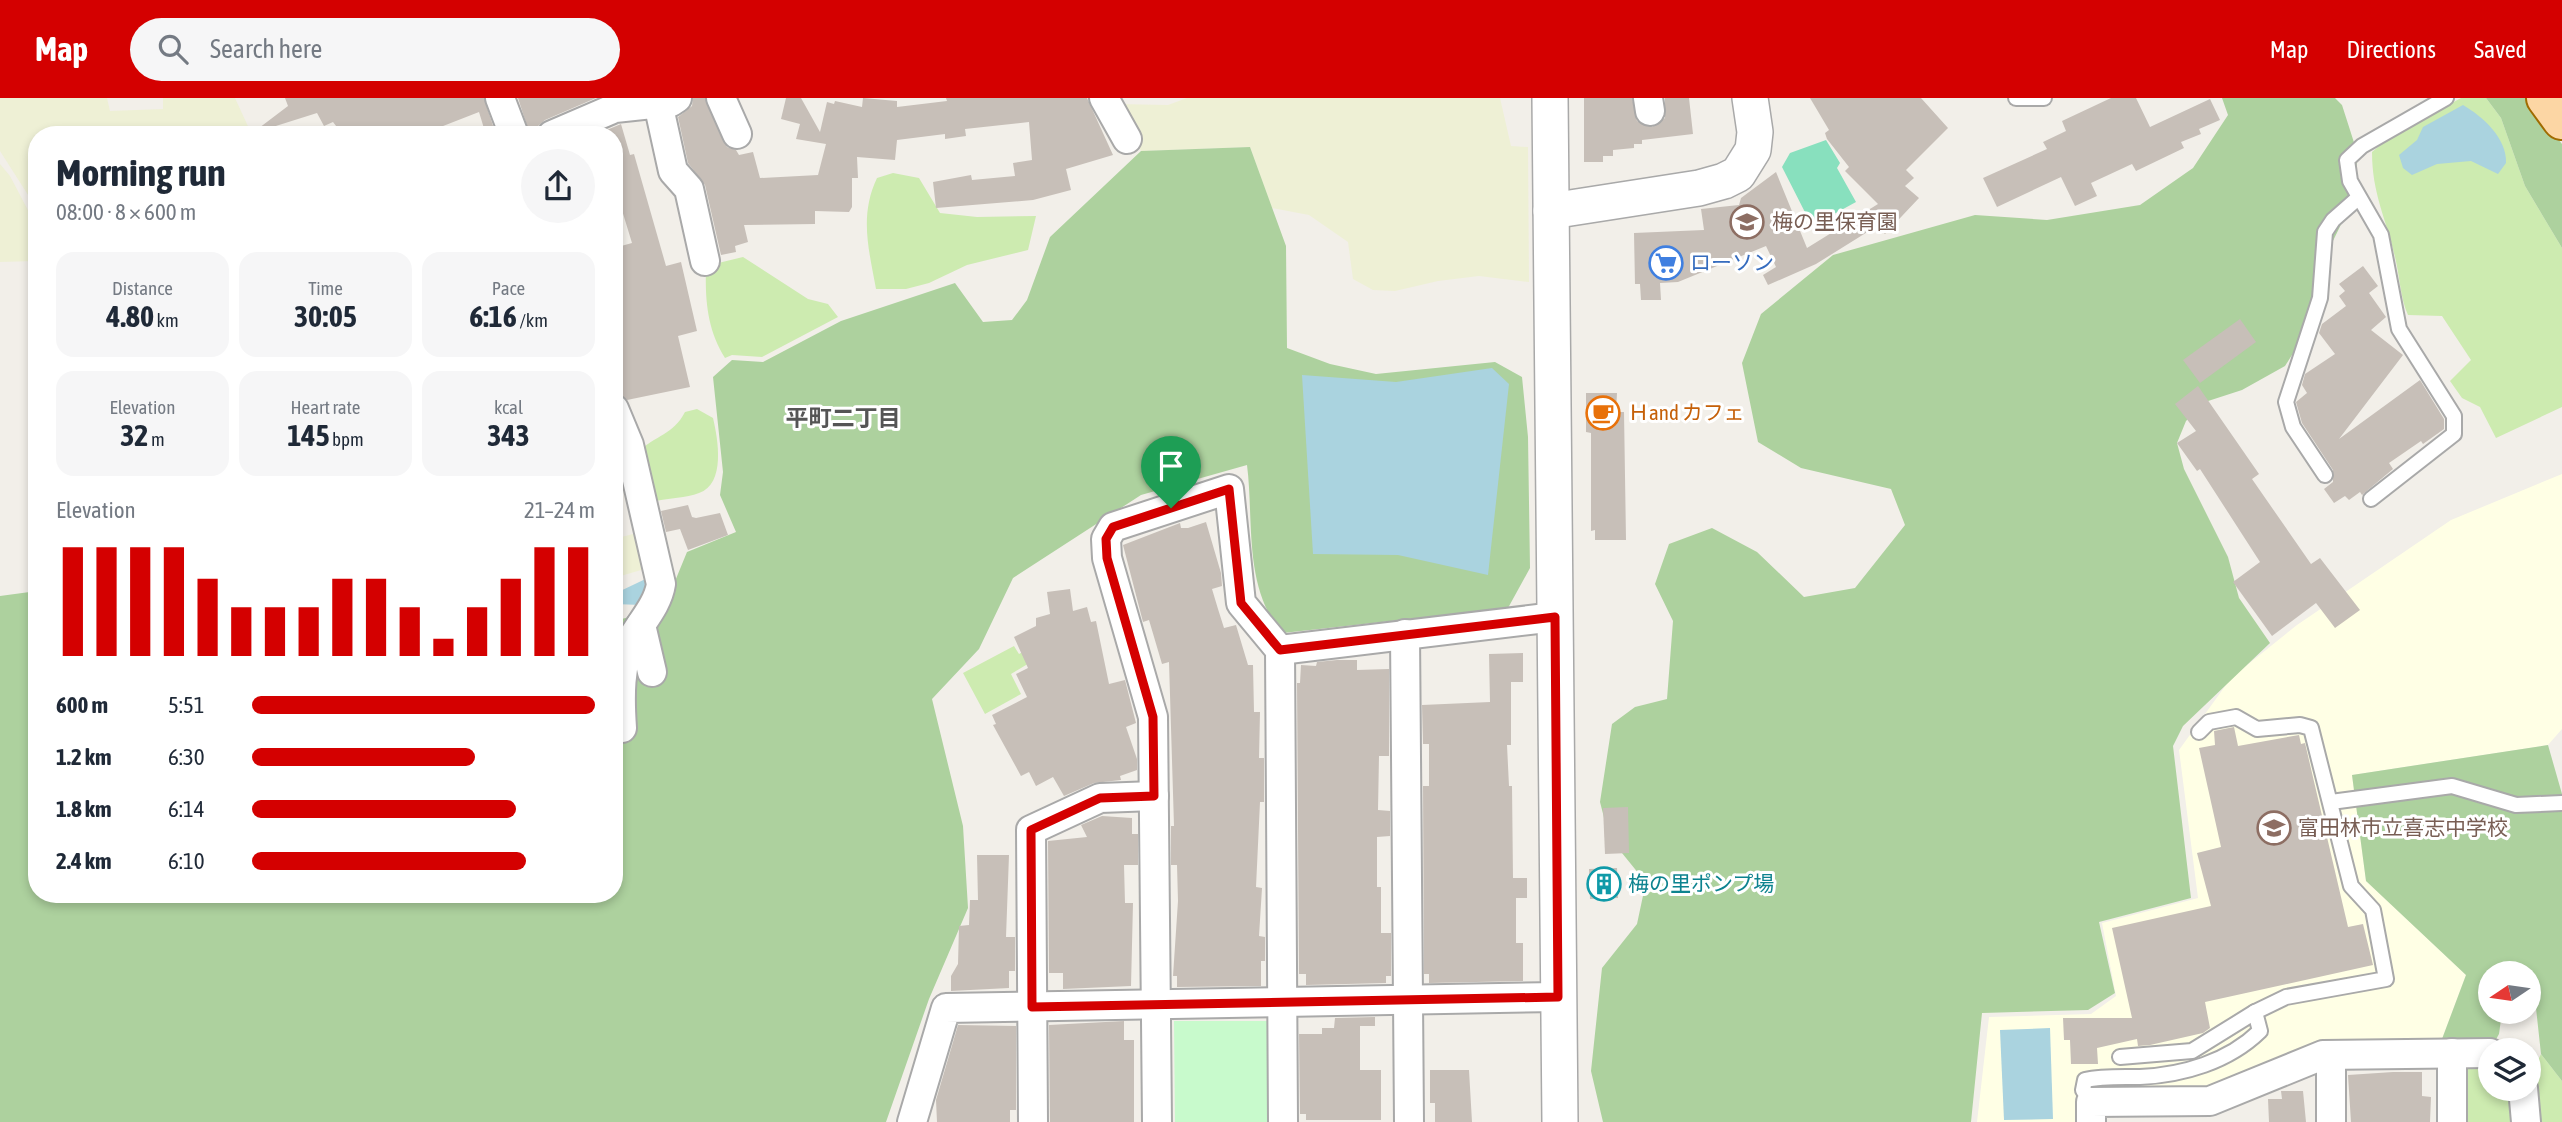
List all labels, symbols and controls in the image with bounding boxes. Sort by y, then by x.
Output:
search box [130,18,620,81]
text: Map [35,30,88,68]
icon: search [154,30,192,68]
text: Search here [210,34,322,64]
text: Map [2270,36,2308,63]
text: Directions [2346,36,2436,63]
text: Saved [2474,36,2527,63]
button: share [521,149,595,223]
text: Morning run [56,151,226,194]
text: 08:00 · 8 × 600 m [56,199,196,225]
school or university icon: 梅の里保育園 [1728,203,1766,241]
place label: 梅の里保育園 [1772,209,1898,233]
supermarket icon: ローソン [1647,244,1685,282]
place label: ローソン [1690,250,1774,274]
text: Distance [112,277,173,299]
text: Time [308,277,343,299]
text: Pace [492,277,525,299]
text: 4.80 [106,299,154,333]
text: 30:05 [294,299,357,333]
text: 6:16 [469,299,517,333]
text: km [154,309,179,331]
text: /km [517,309,548,331]
cafe icon: Ｈand カフェ [1584,394,1622,432]
text: Elevation [110,396,175,418]
text: Heart rate [291,396,360,418]
text: kcal [494,396,523,418]
place label: Ｈand カフェ [1628,400,1745,424]
district label: 平町二丁目 [786,405,901,431]
text: 32 [120,418,148,452]
text: 145 [287,418,330,452]
text: 343 [487,418,530,452]
text: m [148,428,165,450]
text: bpm [330,428,364,450]
pin [1141,436,1201,508]
icon: arrive [1152,447,1190,485]
text: Elevation [56,497,136,523]
text: 21–24 m [524,497,595,523]
text: 600 m [56,692,108,718]
text: 5:51 [168,692,205,718]
text: 1.2 km [56,744,112,770]
text: 6:30 [168,744,205,770]
text: 1.8 km [56,796,112,822]
text: 6:14 [168,796,205,822]
school or university icon: 富田林市立喜志中学校 [2255,809,2293,847]
place label: 富田林市立喜志中学校 [2298,815,2508,839]
text: 2.4 km [56,848,112,874]
text: 6:10 [168,848,205,874]
building icon: 梅の里ポンプ場 [1585,865,1623,903]
place label: 梅の里ポンプ場 [1628,871,1774,895]
north arrow [2478,961,2541,1024]
map controls [2478,961,2541,1101]
button: layers [2478,1038,2541,1101]

